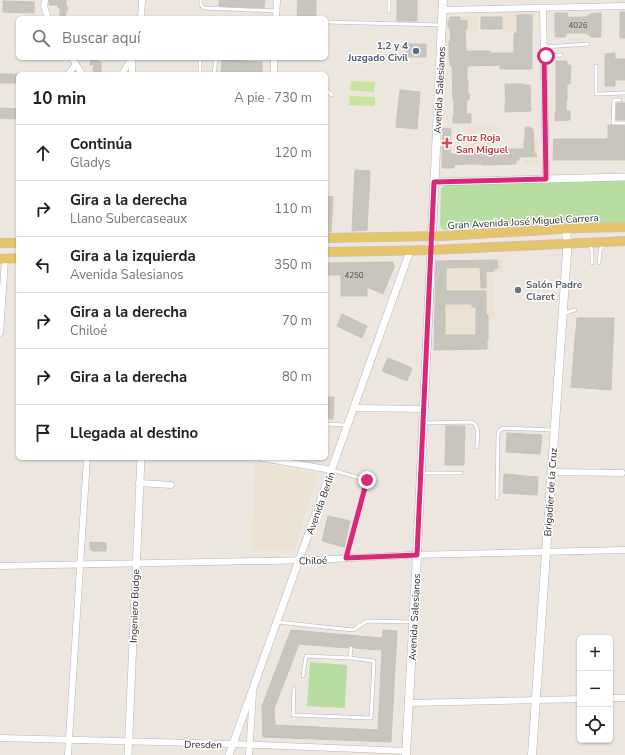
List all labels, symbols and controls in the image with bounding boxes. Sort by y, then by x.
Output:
search box [16,16,328,60]
house number: 4026 [568,20,588,31]
icon: search [30,27,52,49]
text: Buscar aquí [62,28,140,48]
place label: 1,2 y 4 Juzgado Civil [347,39,409,65]
marker: 1,2 y 4 Juzgado Civil [411,46,421,56]
street label: Avenida Salesianos [431,46,449,134]
route start [537,47,555,65]
text: 10 min [32,87,86,110]
text: A pie · 730 m [234,89,312,107]
place label: Cruz Roja San Miguel [456,131,509,157]
text: Continúa [70,134,132,154]
marker: Cruz Roja San Miguel [441,137,453,149]
icon: ahead [32,142,54,164]
text: 120 m [274,144,312,162]
text: Gladys [70,154,111,172]
text: Gira a la derecha [70,190,187,210]
icon: right [32,198,54,220]
text: 110 m [274,200,312,218]
text: Llano Subercaseaux [70,210,187,228]
street label: Gran Avenida José Miguel Carrera [447,211,599,233]
text: Gira a la izquierda [70,246,196,266]
icon: left [32,254,54,276]
text: 350 m [274,256,312,274]
text: Avenida Salesianos [70,266,183,284]
house number: 4250 [344,270,364,281]
place label: Salón Padre Claret [526,278,583,304]
marker: Salón Padre Claret [513,285,523,295]
text: Gira a la derecha [70,302,187,322]
icon: right [32,310,54,332]
text: 70 m [282,312,312,330]
text: Chiloé [70,322,107,340]
icon: right [32,366,54,388]
text: Gira a la derecha [70,367,187,387]
text: 80 m [282,368,312,386]
icon: arrive [32,422,54,444]
text: Llegada al destino [70,423,198,443]
street label: Brigadier de la Cruz [541,447,561,537]
street label: Avenida Berlín [303,470,339,537]
route end [358,471,376,489]
street label: Chiloé [299,554,328,568]
street label: Ingeniero Budge [127,569,143,643]
street label: Avenida Salesianos [406,573,424,661]
map controls [577,635,613,743]
button: + [577,635,613,671]
button: − [577,671,613,707]
button: locate [577,707,613,743]
street label: Dresden [184,738,222,752]

